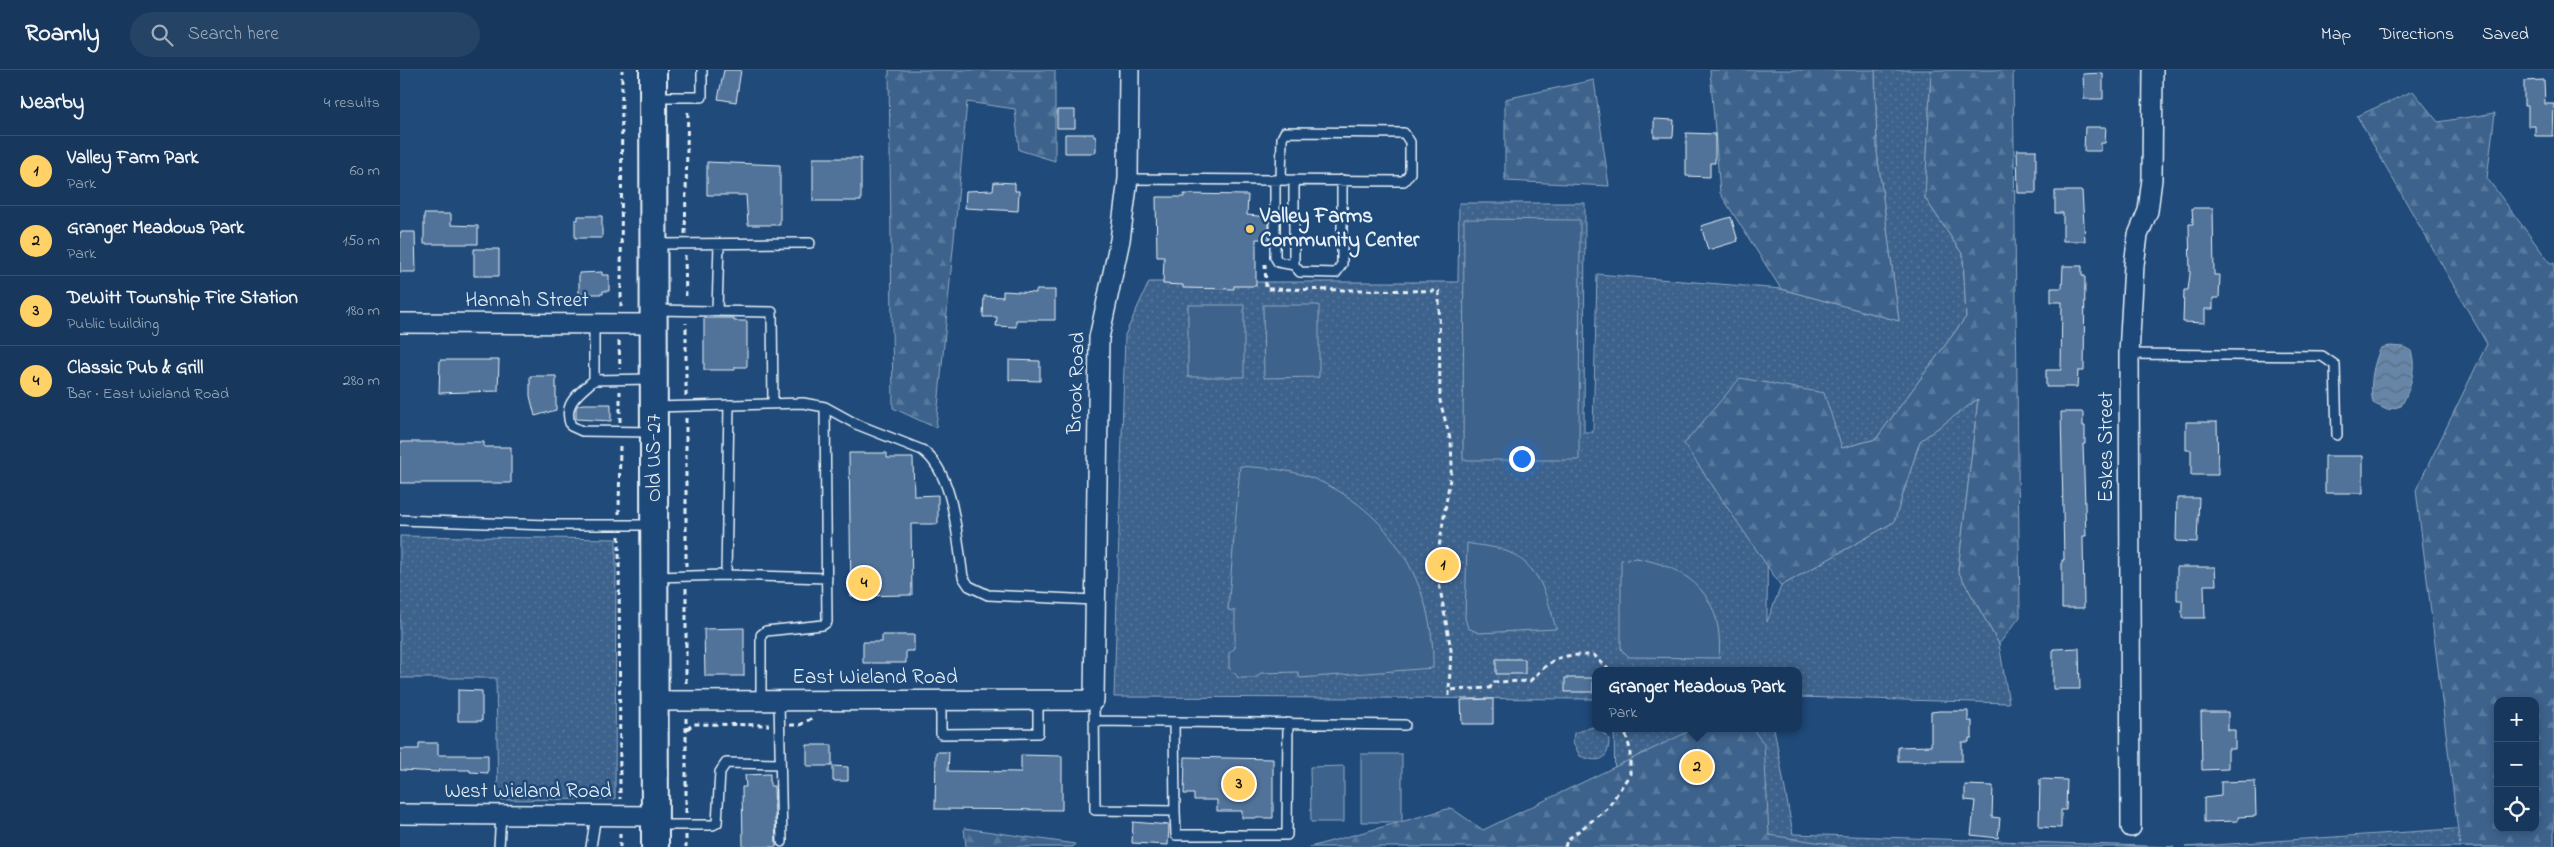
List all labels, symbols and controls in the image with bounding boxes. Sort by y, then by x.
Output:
search box [130,12,480,57]
text: Roamly [25,17,100,52]
icon: search [148,21,176,49]
text: Search here [188,21,279,48]
text: Map [2321,22,2351,48]
text: Directions [2379,22,2454,48]
text: Saved [2482,22,2529,48]
text: Nearby [20,88,84,118]
text: 4 results [324,91,380,115]
text: Valley Farm Park [67,145,199,172]
text: 1 [33,159,39,183]
text: 60 m [350,159,380,183]
text: Park [67,172,96,196]
place label: Valley Farms Community Center [1259,202,1420,258]
text: Granger Meadows Park [67,215,244,242]
marker: Valley Farms Community Center [1244,223,1256,235]
text: 2 [32,229,40,253]
text: 150 m [342,229,380,253]
text: Park [67,242,96,266]
text: DeWitt Township Fire Station [67,285,298,312]
street label: Hannah Street [465,286,589,316]
text: 3 [33,299,39,323]
text: 180 m [346,299,380,323]
text: Public building [67,312,159,336]
street label: Brook Road [1060,331,1094,435]
text: Classic Pub & Grill [67,355,203,382]
text: 4 [33,369,39,393]
text: 280 m [343,369,380,393]
text: Bar · East Wieland Road [67,382,229,406]
street label: Eskes Street [2092,392,2122,502]
street label: Old US-27 [640,414,670,502]
your location [1509,446,1535,472]
pin: 1 [1427,546,1459,584]
pin: 4 [848,564,880,602]
street label: East Wieland Road [792,663,958,693]
popup [1592,667,1802,732]
text: Granger Meadows Park [1608,674,1786,701]
map controls [2494,697,2539,832]
button: + [2494,697,2539,742]
text: Park [1608,701,1637,725]
button: − [2494,742,2539,787]
pin: 2 [1681,748,1713,786]
pin: 3 [1223,765,1255,803]
street label: West Wieland Road [444,777,612,807]
button: locate [2494,787,2539,832]

